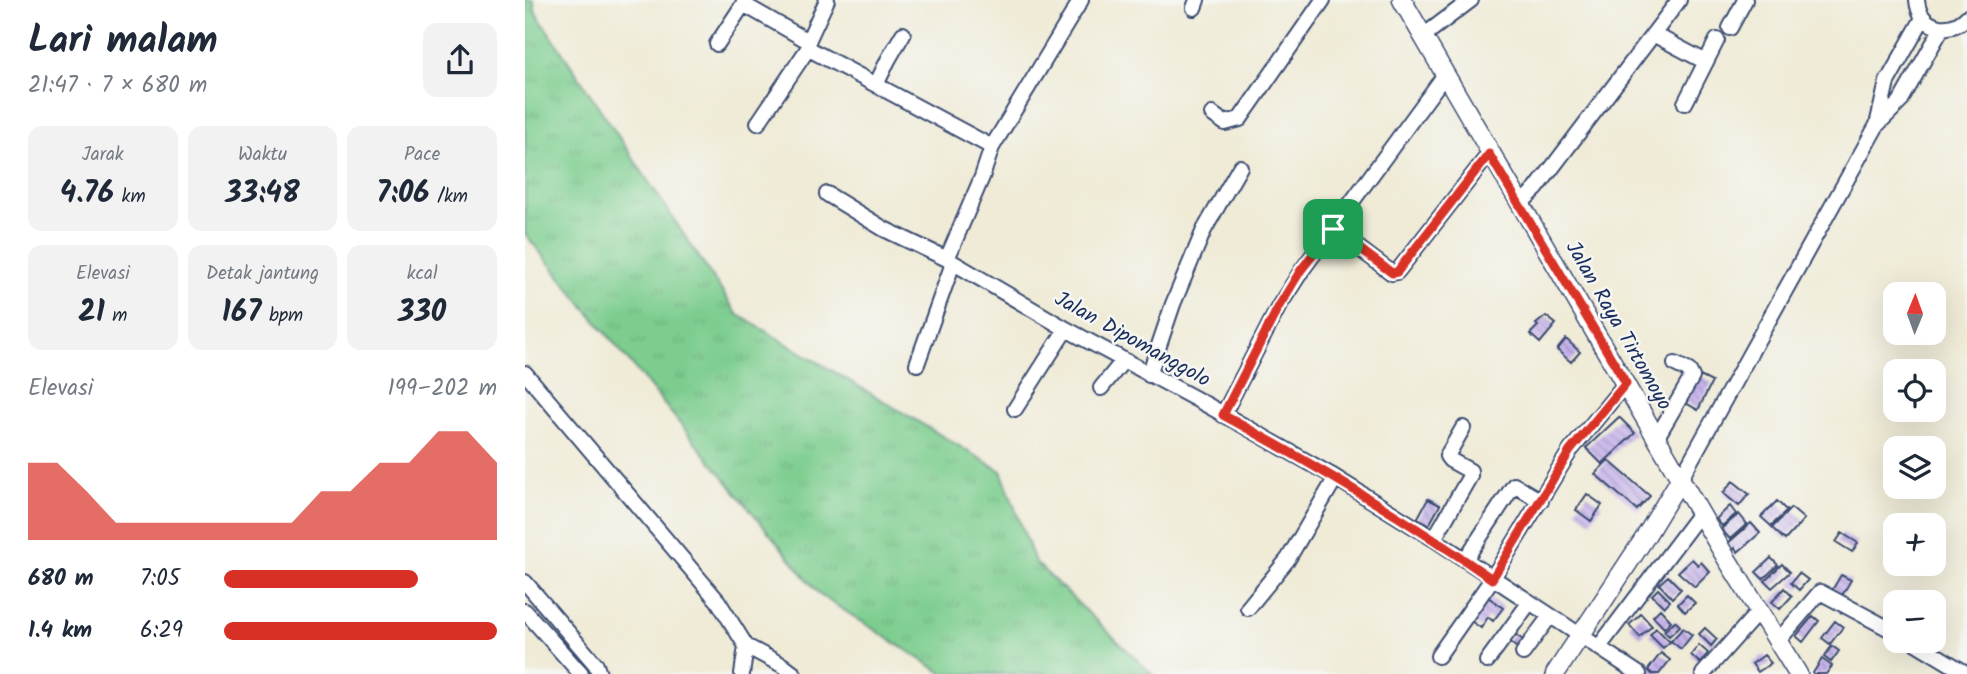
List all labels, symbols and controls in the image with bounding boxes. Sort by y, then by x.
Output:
text: Lari malam [28,12,218,72]
button: share [423,23,497,97]
text: 21:47 · 7 × 680 m [28,68,207,104]
text: Jarak [82,140,124,170]
text: Waktu [238,140,287,170]
text: Pace [404,140,440,170]
text: 4.76 [60,170,114,218]
text: 33:48 [225,170,300,218]
text: 7:06 [376,170,430,218]
text: km [114,182,146,212]
text: /km [430,182,468,212]
pin [1303,199,1363,259]
icon: arrive [1314,210,1352,248]
street label: Jalan Raya Tirtomoyo [1556,235,1680,417]
text: Elevasi [76,259,130,289]
text: Detak jantung [206,259,319,289]
text: kcal [407,259,438,289]
north arrow [1883,282,1946,345]
map controls [1883,282,1946,653]
street label: Jalan Dipomanggolo [1048,283,1216,397]
text: 21 [78,289,105,337]
text: 167 [222,289,261,337]
text: 330 [398,289,446,337]
text: m [105,301,127,331]
text: bpm [261,301,303,331]
button: locate [1883,359,1946,422]
text: Elevasi [28,371,93,407]
text: 199–202 m [388,371,497,407]
button: layers [1883,436,1946,499]
button: + [1883,513,1946,576]
text: 680 m [28,561,94,597]
text: 7:05 [140,561,180,597]
button: − [1883,590,1946,653]
text: 1.4 km [28,613,92,649]
text: 6:29 [140,613,183,649]

